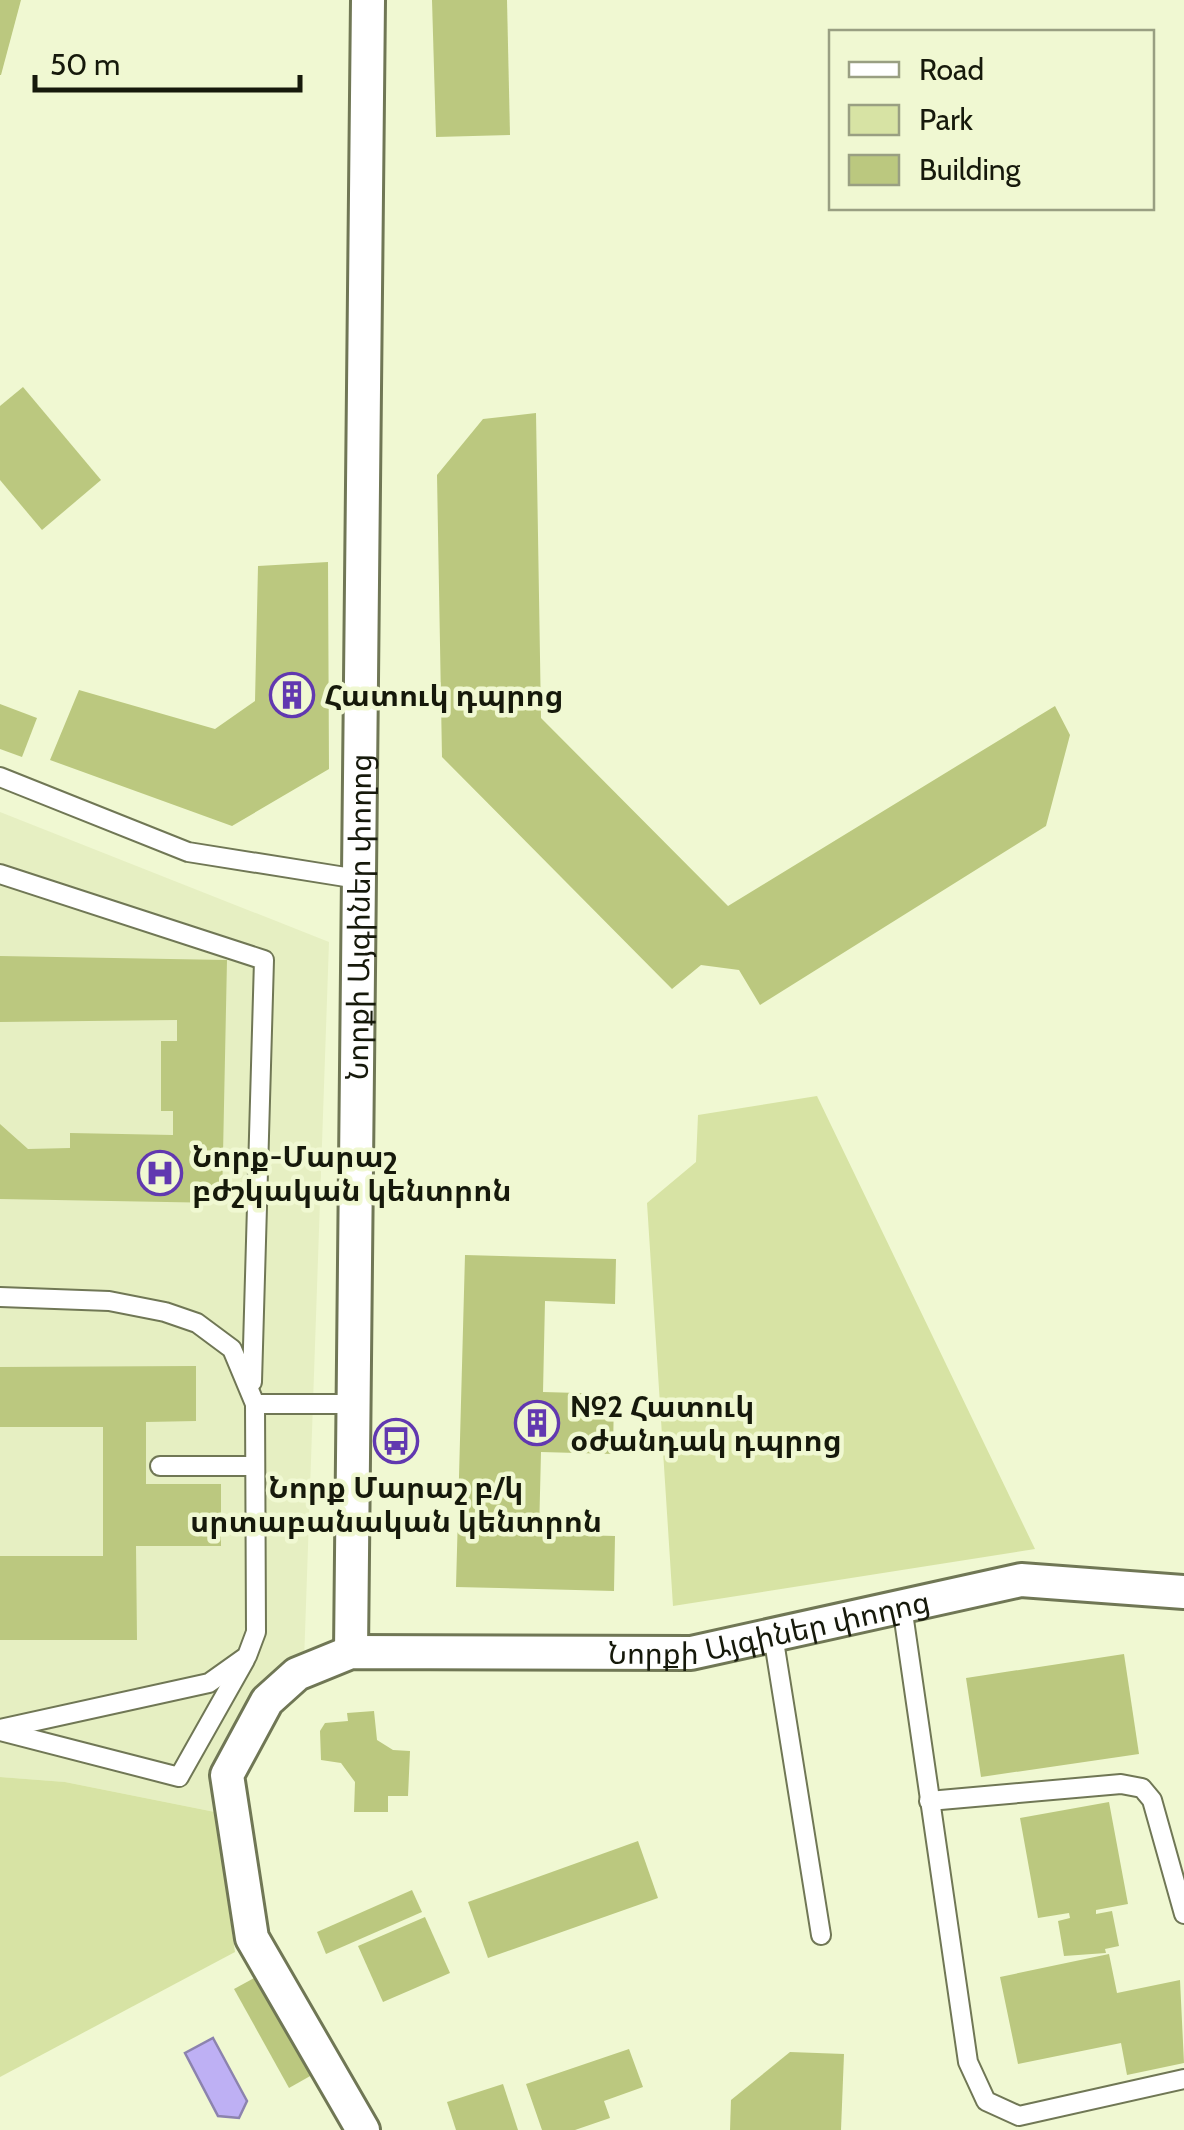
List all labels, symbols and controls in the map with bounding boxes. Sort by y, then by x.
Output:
scale bar [35,30,300,92]
legend [829,30,1154,210]
text: 50 m [50,46,120,83]
text: Road [919,51,984,88]
text: Park [919,101,974,138]
text: Building [919,151,1022,188]
building icon: Հատուկ դպրոց [269,672,315,718]
place label: Հատուկ դպրոց [324,677,564,714]
street label: Նորքի Այգիներ փողոց [338,753,379,1081]
place label: Նորք-Մարաշ բժշկական կենտրոն [192,1138,512,1209]
hospital icon: Նորք-Մարաշ բժշկական կենտրոն [137,1150,183,1196]
place label: №2 Հատուկ օժանդակ դպրոց [570,1388,842,1459]
building icon: №2 Հատուկ օժանդակ դպրոց [514,1400,560,1446]
bus stop icon: Նորք Մարաշ բ/կ սրտաբանական կենտրոն [373,1418,419,1464]
place label: Նորք Մարաշ բ/կ սրտաբանական կենտրոն [190,1469,602,1540]
street label: Նորքի Այգիներ փողոց [608,1582,933,1672]

